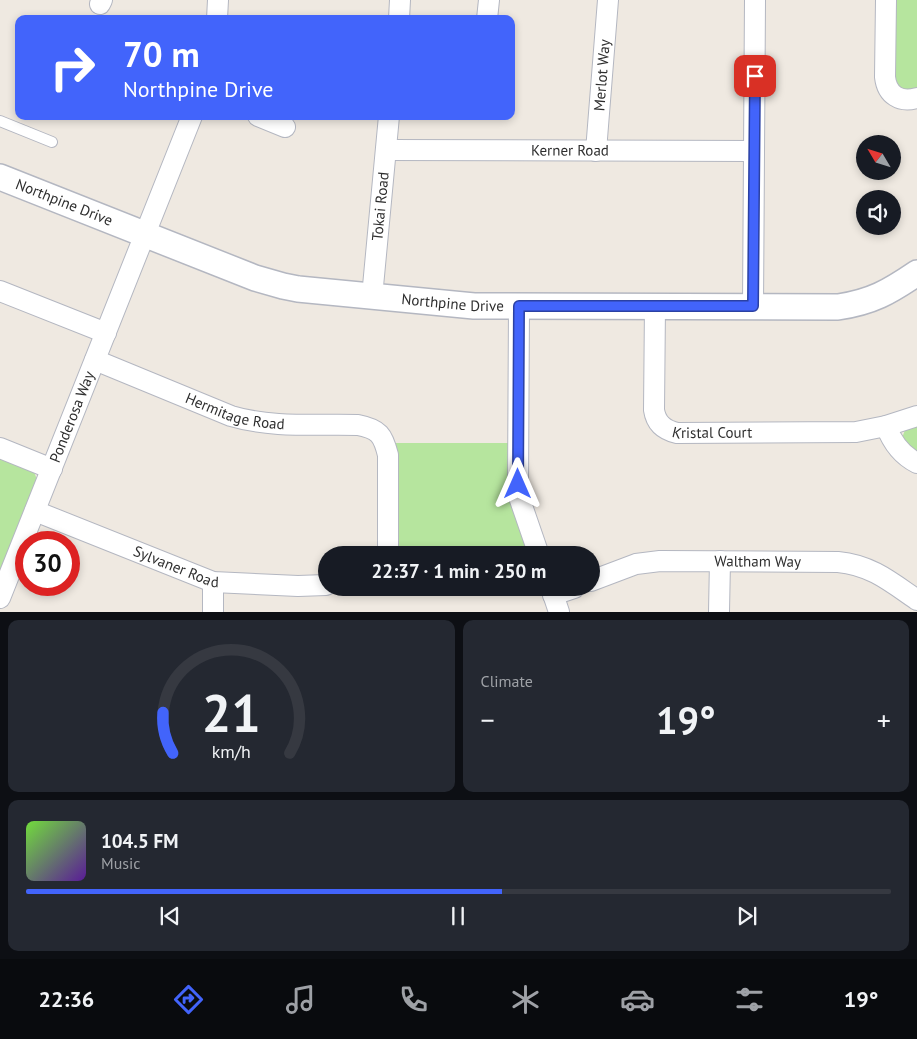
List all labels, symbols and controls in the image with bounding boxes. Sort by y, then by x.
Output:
text: 70 m [123,31,200,77]
icon: right [40,35,105,100]
street label: Merlot Way [589,38,614,112]
pin [734,55,776,97]
icon: arrive [741,62,769,90]
text: Northpine Drive [123,75,273,103]
north arrow [856,135,901,180]
map controls [856,135,901,235]
street label: Kerner Road [531,140,609,160]
street label: Tokai Road [367,171,393,242]
street label: Northpine Drive [13,174,116,230]
button: sound [856,190,901,235]
street label: Northpine Drive [401,289,504,315]
street label: Ponderosa Way [45,368,98,465]
street label: Hermitage Road [183,388,285,433]
street label: Kristal Court [670,422,752,443]
position arrow [491,457,543,509]
speed limit sign: 30 [15,531,80,596]
street label: Sylvaner Road [131,541,219,591]
street label: Waltham Way [714,551,801,571]
text: 22:37 · 1 min · 250 m [372,559,546,583]
text: Climate [481,671,533,691]
text: 21 [202,679,261,746]
text: 19° [656,695,716,744]
text: − [481,701,495,738]
text: + [877,701,891,738]
text: km/h [212,740,251,763]
text: 104.5 FM [101,829,178,853]
text: Music [101,853,141,873]
icon: previous [156,902,184,930]
icon: pause [444,902,472,930]
icon: next [733,902,761,930]
icon: directions [171,982,206,1017]
icon: music [283,982,318,1017]
icon: phone [396,982,431,1017]
icon: climate [508,982,543,1017]
icon: car [620,982,655,1017]
icon: filters [732,982,767,1017]
text: 22:36 [39,985,94,1013]
text: 19° [844,985,878,1013]

